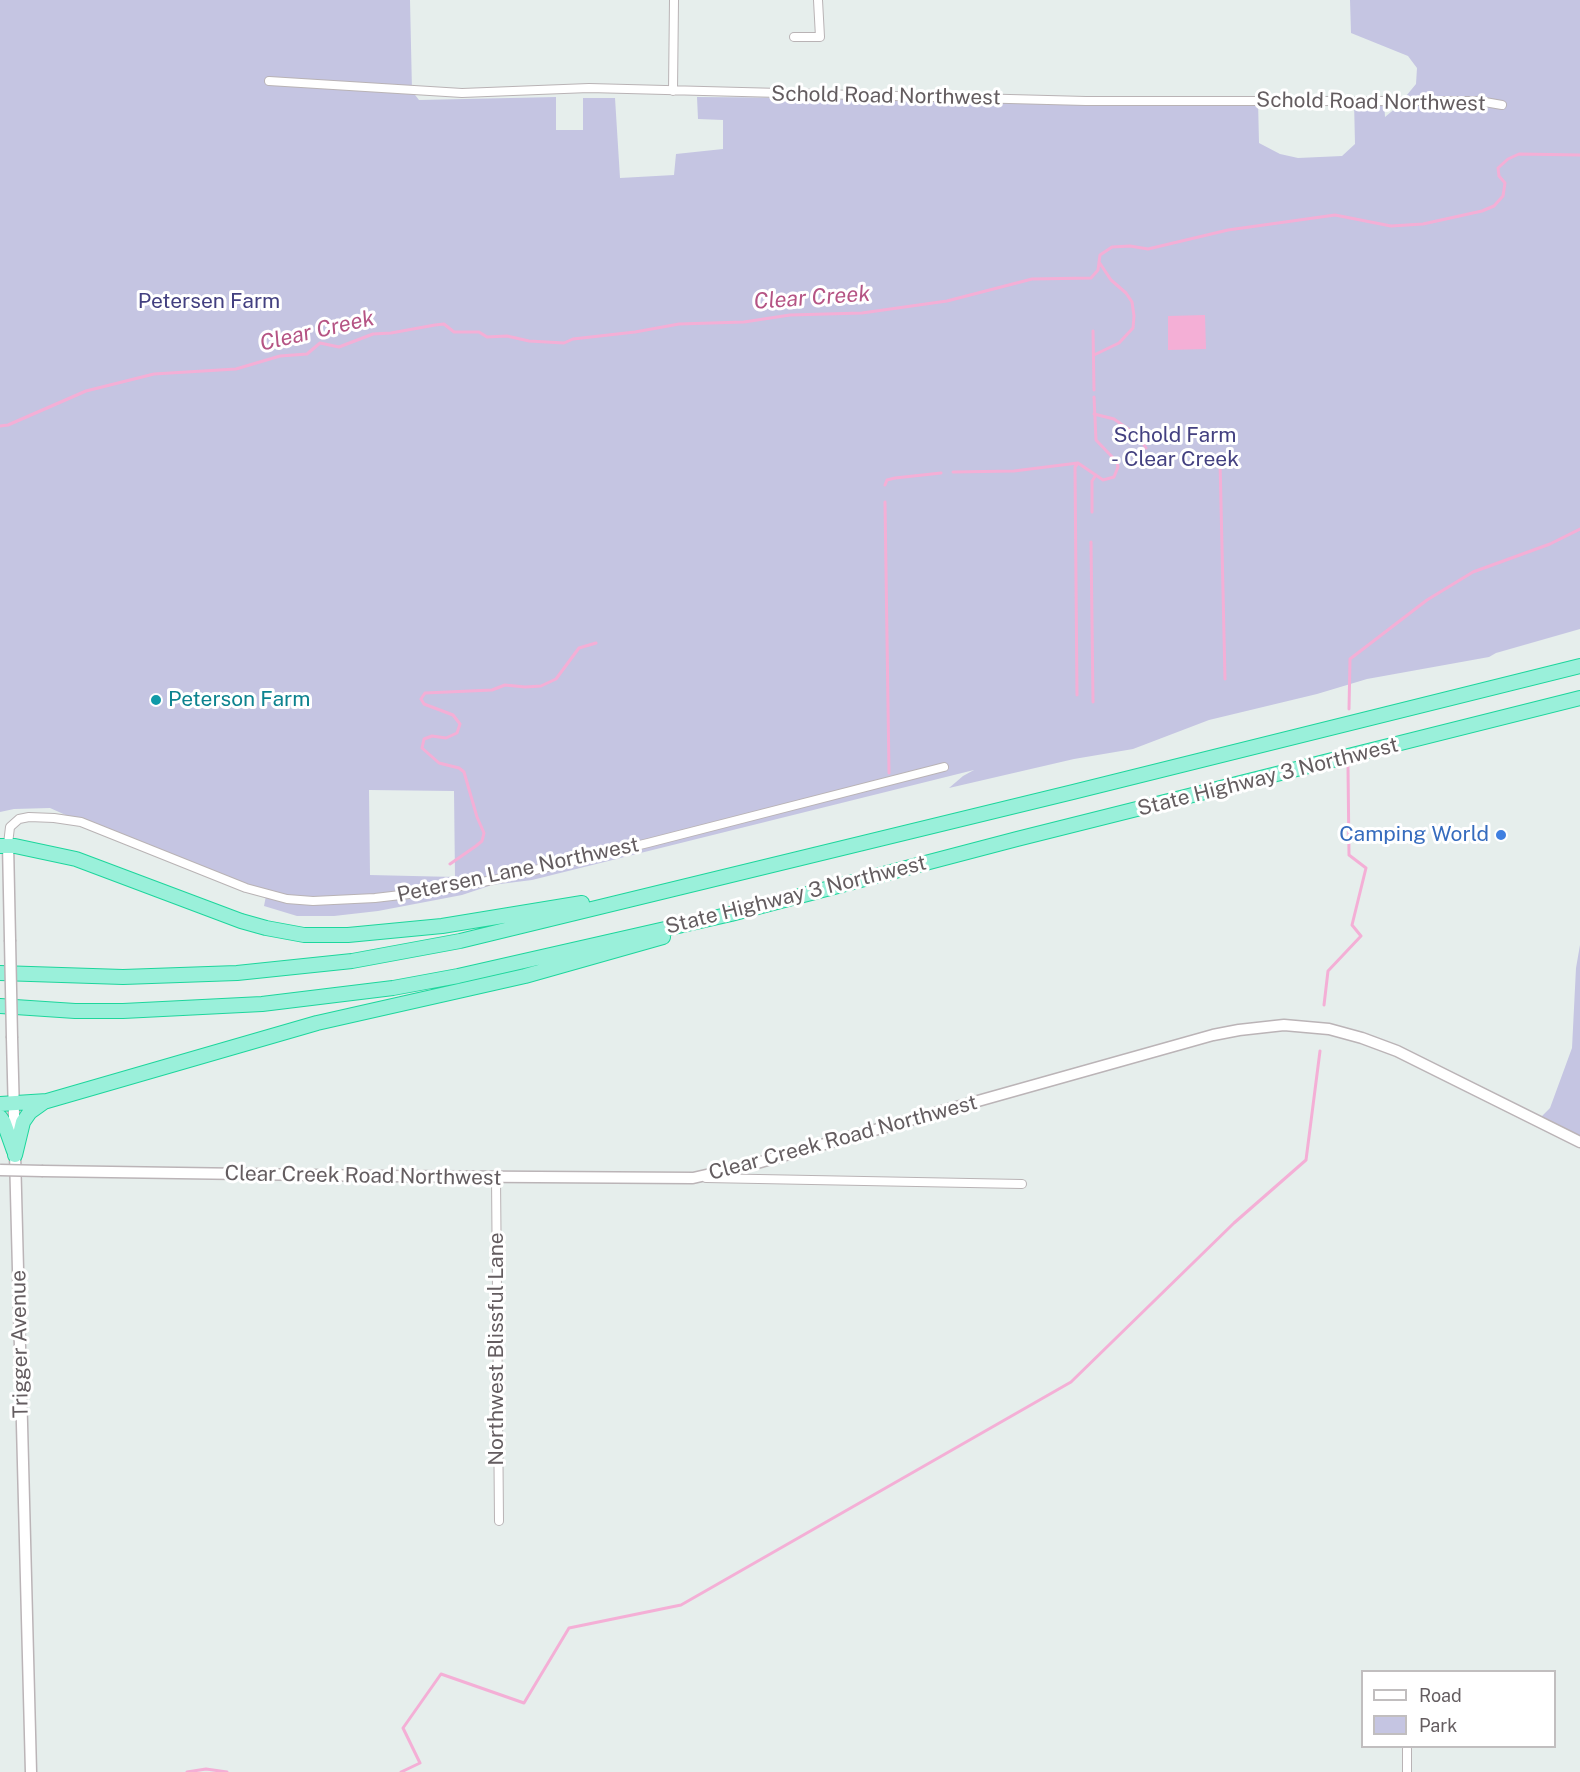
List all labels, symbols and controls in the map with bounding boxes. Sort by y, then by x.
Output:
street label: Schold Road Northwest [771,81,1001,111]
street label: Schold Road Northwest [1256,87,1486,117]
water label: Clear Creek [753,281,871,315]
park label: Petersen Farm [138,289,280,315]
water label: Clear Creek [257,305,377,357]
park label: Schold Farm - Clear Creek [1111,423,1239,473]
place label: Peterson Farm [168,687,310,713]
marker: Peterson Farm [149,693,163,707]
street label: State Highway 3 Northwest [1135,732,1401,822]
place label: Camping World [1339,822,1489,848]
marker: Camping World [1494,828,1508,842]
street label: Petersen Lane Northwest [395,832,641,908]
street label: State Highway 3 Northwest [663,850,929,940]
street label: Clear Creek Road Northwest [706,1090,980,1186]
street label: Clear Creek Road Northwest [224,1161,502,1191]
street label: Northwest Blissful Lane [484,1232,510,1466]
street label: Trigger Avenue [6,1270,34,1418]
legend [1361,1670,1556,1748]
text: Road [1419,1685,1462,1706]
text: Park [1419,1715,1457,1736]

